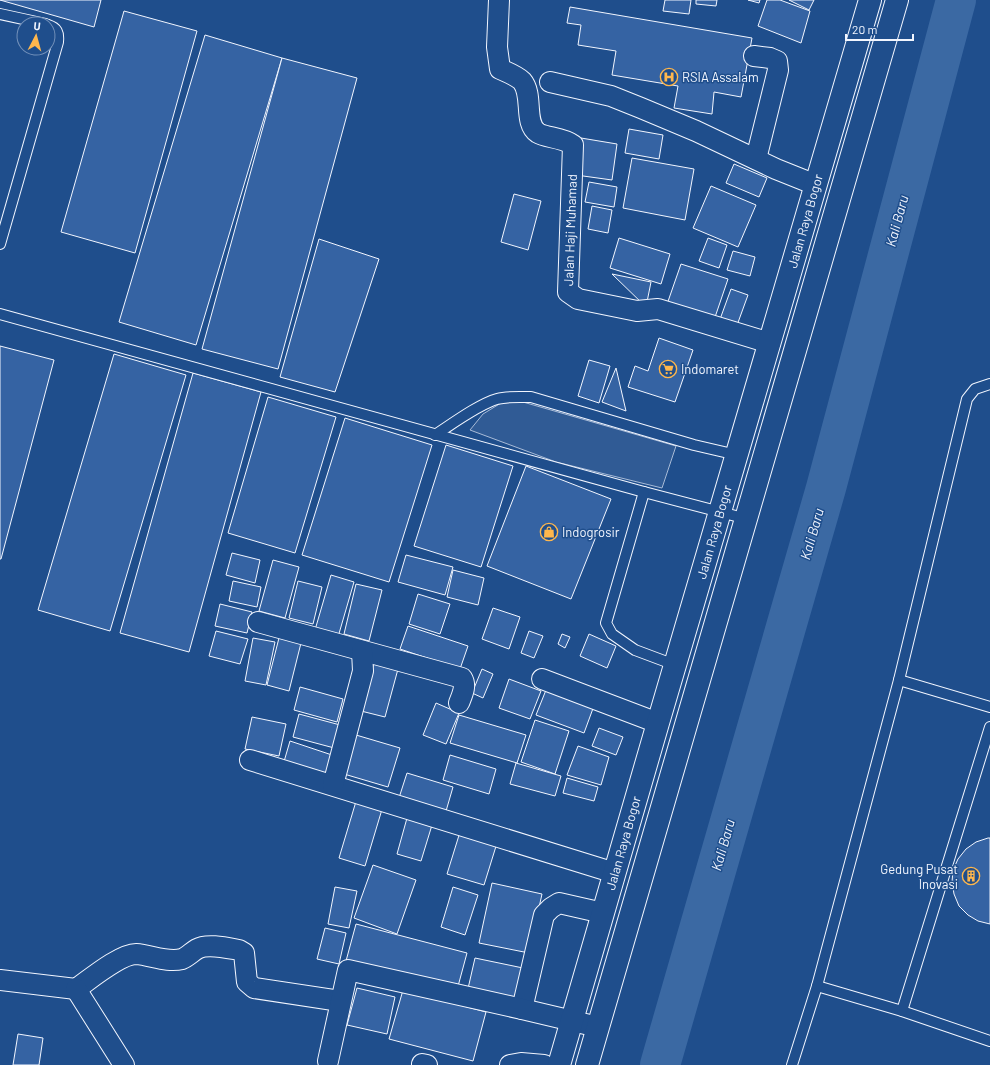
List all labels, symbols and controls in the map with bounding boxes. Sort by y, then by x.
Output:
north arrow [16,16,56,56]
scale bar [846,16,913,42]
text: U [33,19,41,32]
text: 20 m [852,22,878,36]
hospital icon: RSIA Assalam [659,67,679,87]
place label: RSIA Assalam [682,69,759,85]
street label: Jalan Raya Bogor [784,172,826,270]
street label: Jalan Haji Muhamad [560,174,580,286]
water label: Kali Baru [881,193,912,249]
supermarket icon: Indomaret [658,359,678,379]
place label: Indomaret [681,361,739,377]
street label: Jalan Raya Bogor [693,483,735,581]
water label: Kali Baru [796,506,827,562]
shop icon: Indogrosir [539,522,559,542]
place label: Indogrosir [562,524,620,540]
street label: Jalan Raya Bogor [602,794,644,892]
water label: Kali Baru [707,817,738,873]
place label: Gedung Pusat Inovasi [880,861,958,892]
building icon: Gedung Pusat Inovasi [961,866,981,886]

